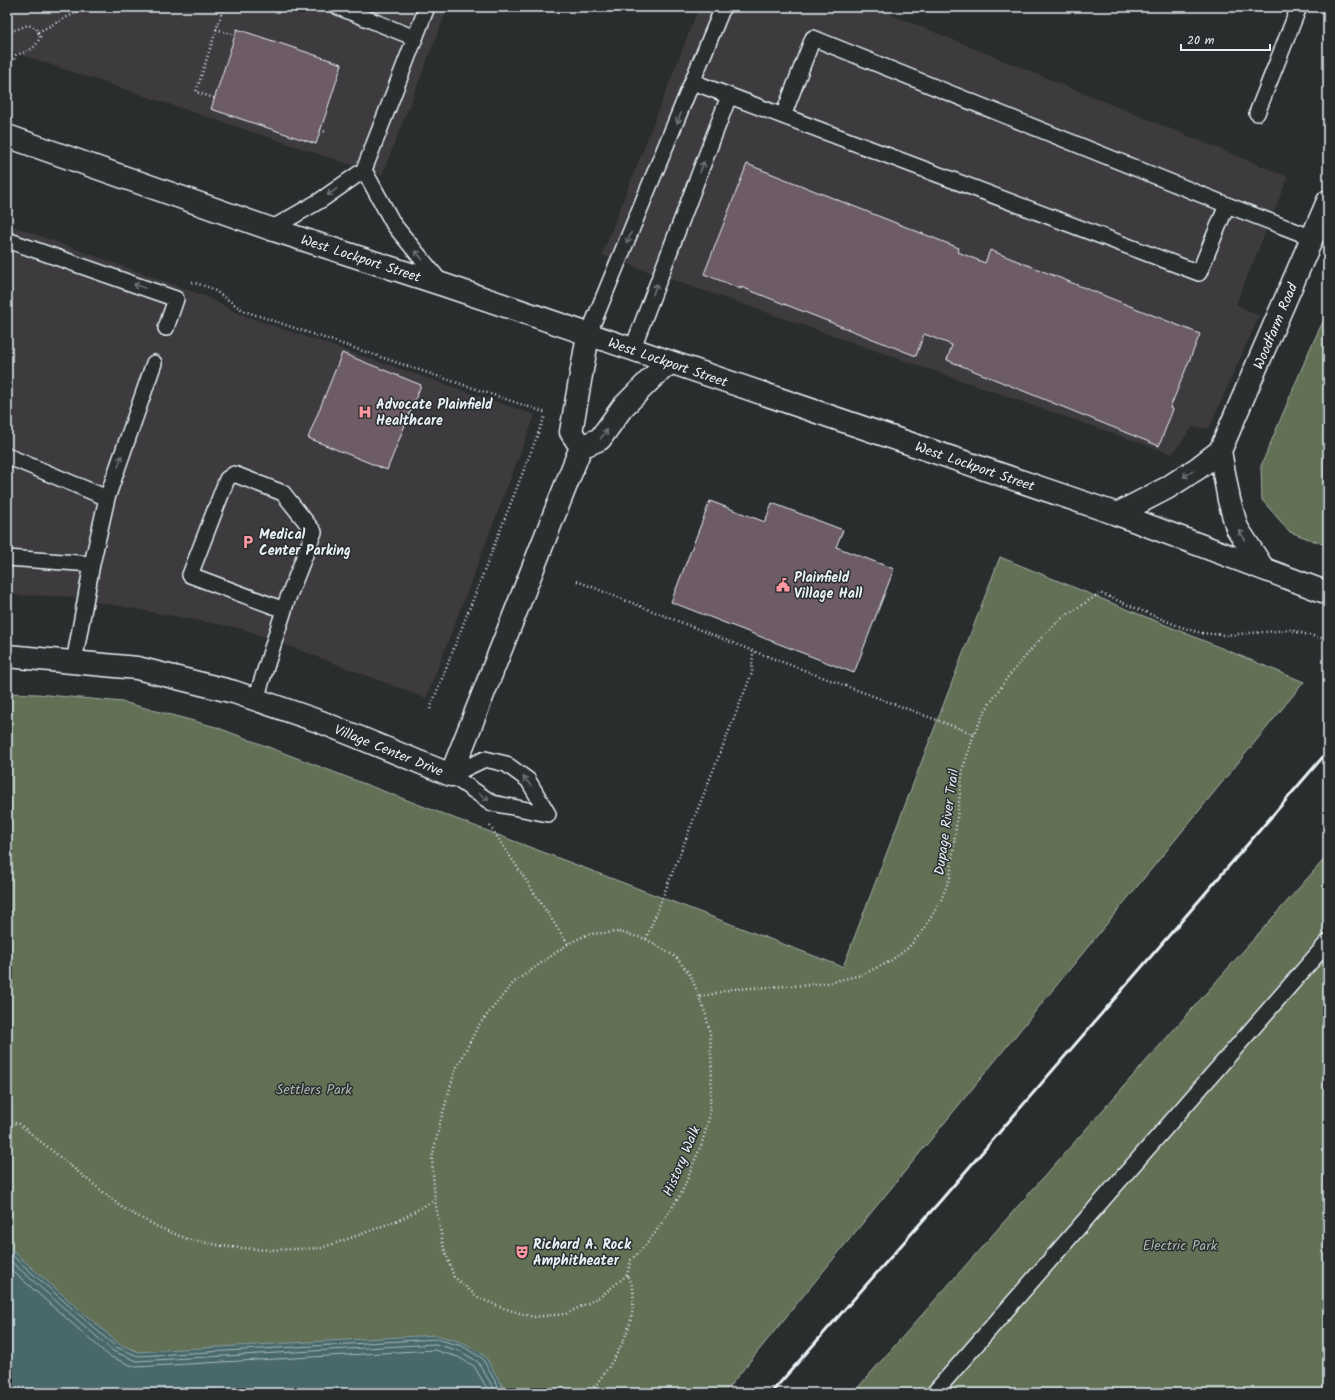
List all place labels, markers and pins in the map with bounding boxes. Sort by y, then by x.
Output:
place label: Advocate Plainfield Healthcare [376,394,493,432]
hospital icon: Advocate Plainfield Healthcare [357,404,373,420]
place label: Medical Center Parking [259,524,351,562]
parking icon: Medical Center Parking [240,534,256,550]
place label: Plainfield Village Hall [794,567,863,605]
public building icon: Plainfield Village Hall [775,577,791,593]
place label: Richard A. Rock Amphitheater [533,1234,632,1272]
theatre icon: Richard A. Rock Amphitheater [514,1244,530,1260]

